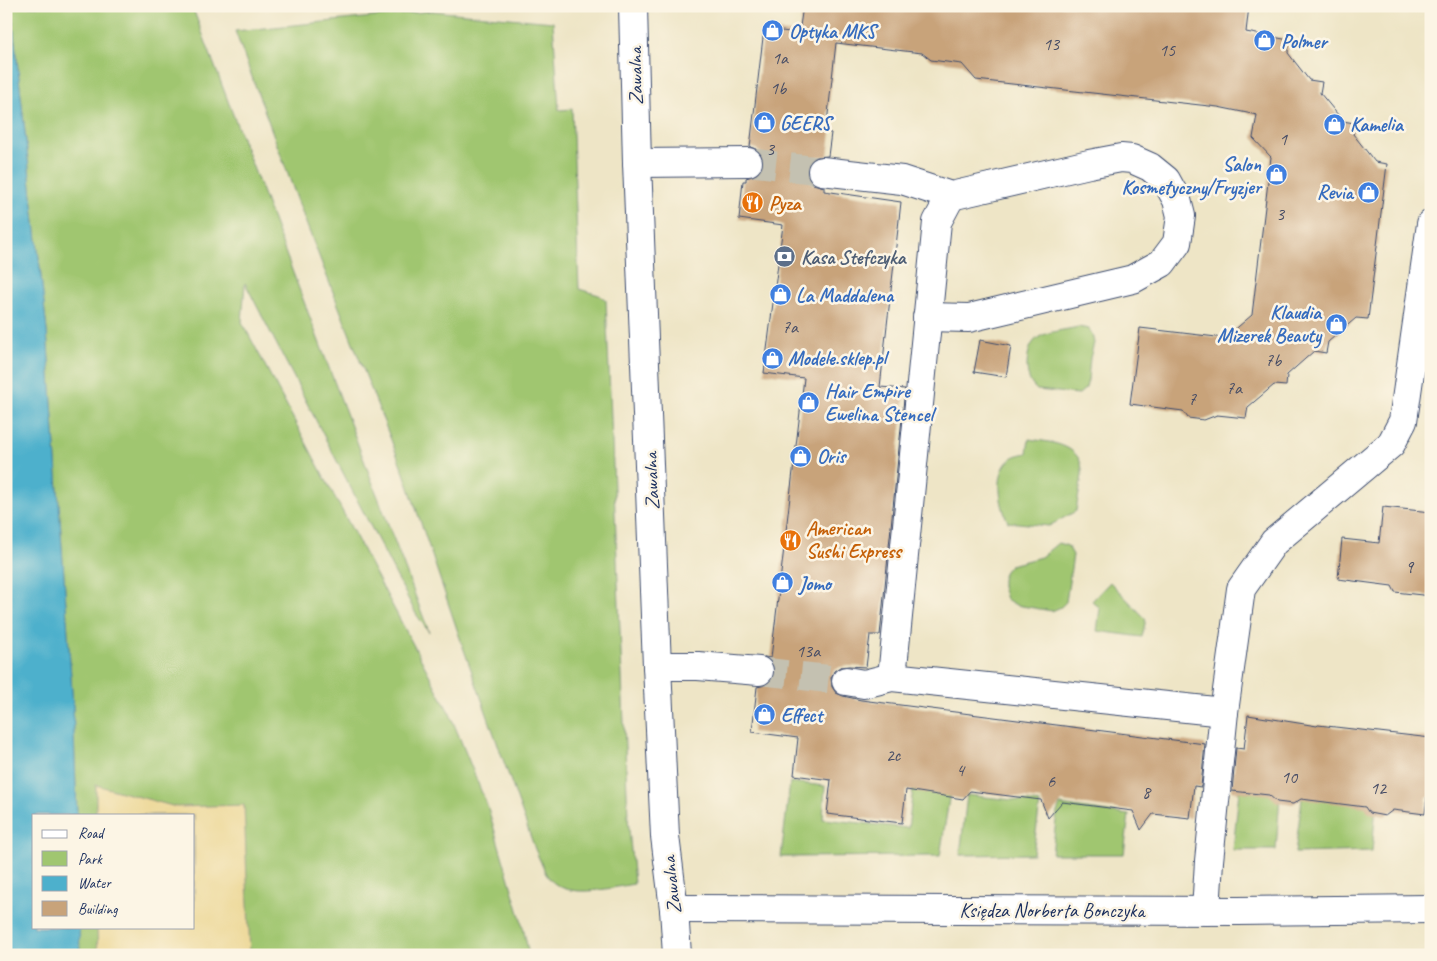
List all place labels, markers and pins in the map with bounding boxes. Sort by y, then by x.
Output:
shop icon: Optyka MKS [761,19,785,43]
place label: Optyka MKS [789,19,879,44]
shop icon: Polmer [1253,29,1277,53]
place label: Polmer [1281,29,1329,54]
shop icon: GEERS [752,111,776,135]
place label: GEERS [780,111,834,136]
shop icon: Kamelia [1322,112,1346,136]
place label: Kamelia [1350,112,1405,137]
place label: Salon Kosmetyczny/Fryzjer [1122,152,1264,201]
shop icon: Salon Kosmetyczny/Fryzjer [1265,163,1289,187]
place label: Revia [1317,180,1355,205]
shop icon: Revia [1357,180,1381,204]
restaurant icon: Pyza [741,191,765,215]
place label: Pyza [769,191,802,216]
bank icon: Kasa Stefczyka [773,245,797,269]
place label: Kasa Stefczyka [801,245,907,270]
shop icon: La Maddalena [768,283,792,307]
place label: La Maddalena [796,283,895,308]
place label: Klaudia Mizerek Beauty [1217,300,1323,349]
shop icon: Klaudia Mizerek Beauty [1325,312,1349,336]
shop icon: Modele.sklep.pl [760,346,784,370]
place label: Modele.sklep.pl [788,346,890,371]
place label: Hair Empire Ewelina Stencel [825,379,937,427]
shop icon: Hair Empire Ewelina Stencel [797,390,821,414]
shop icon: Oris [789,444,813,468]
place label: Oris [817,444,847,469]
place label: American Sushi Express [806,516,903,564]
restaurant icon: American Sushi Express [778,528,802,552]
shop icon: Jomo [771,571,795,595]
place label: Jomo [797,571,833,596]
shop icon: Effect [753,703,777,727]
place label: Effect [781,703,825,728]

